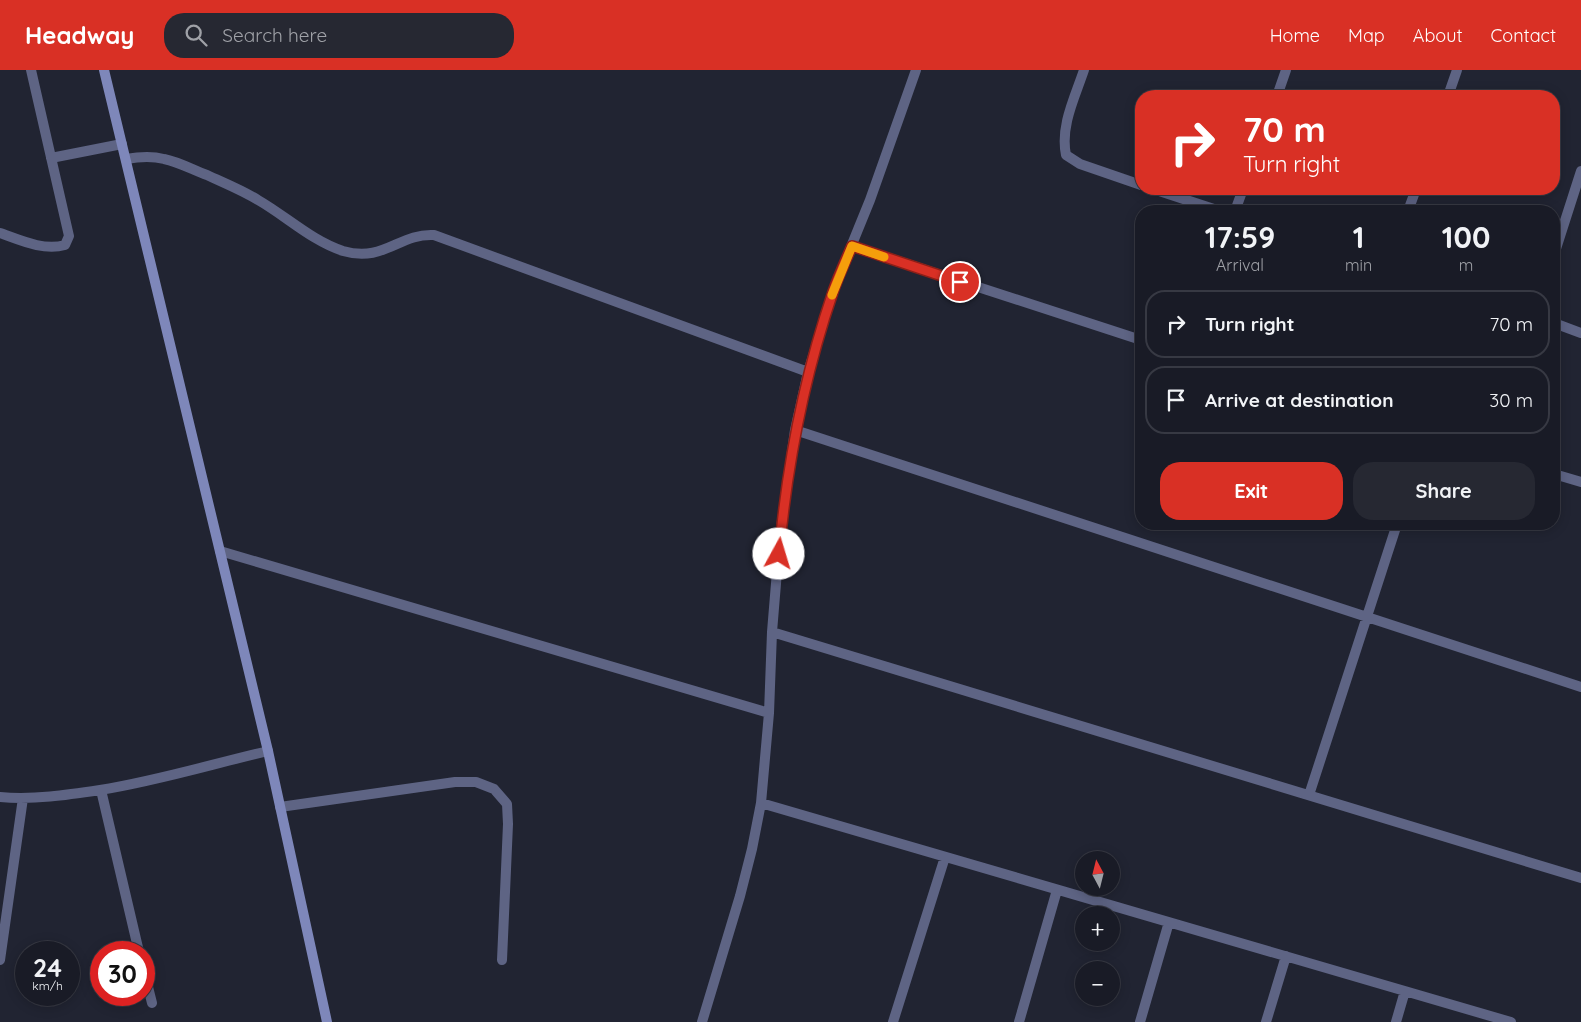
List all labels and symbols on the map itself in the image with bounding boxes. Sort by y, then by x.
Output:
pin [939,261,981,303]
position arrow [752,527,804,579]
north arrow [1075,851,1120,896]
speed limit sign: 30 [90,941,155,1006]

